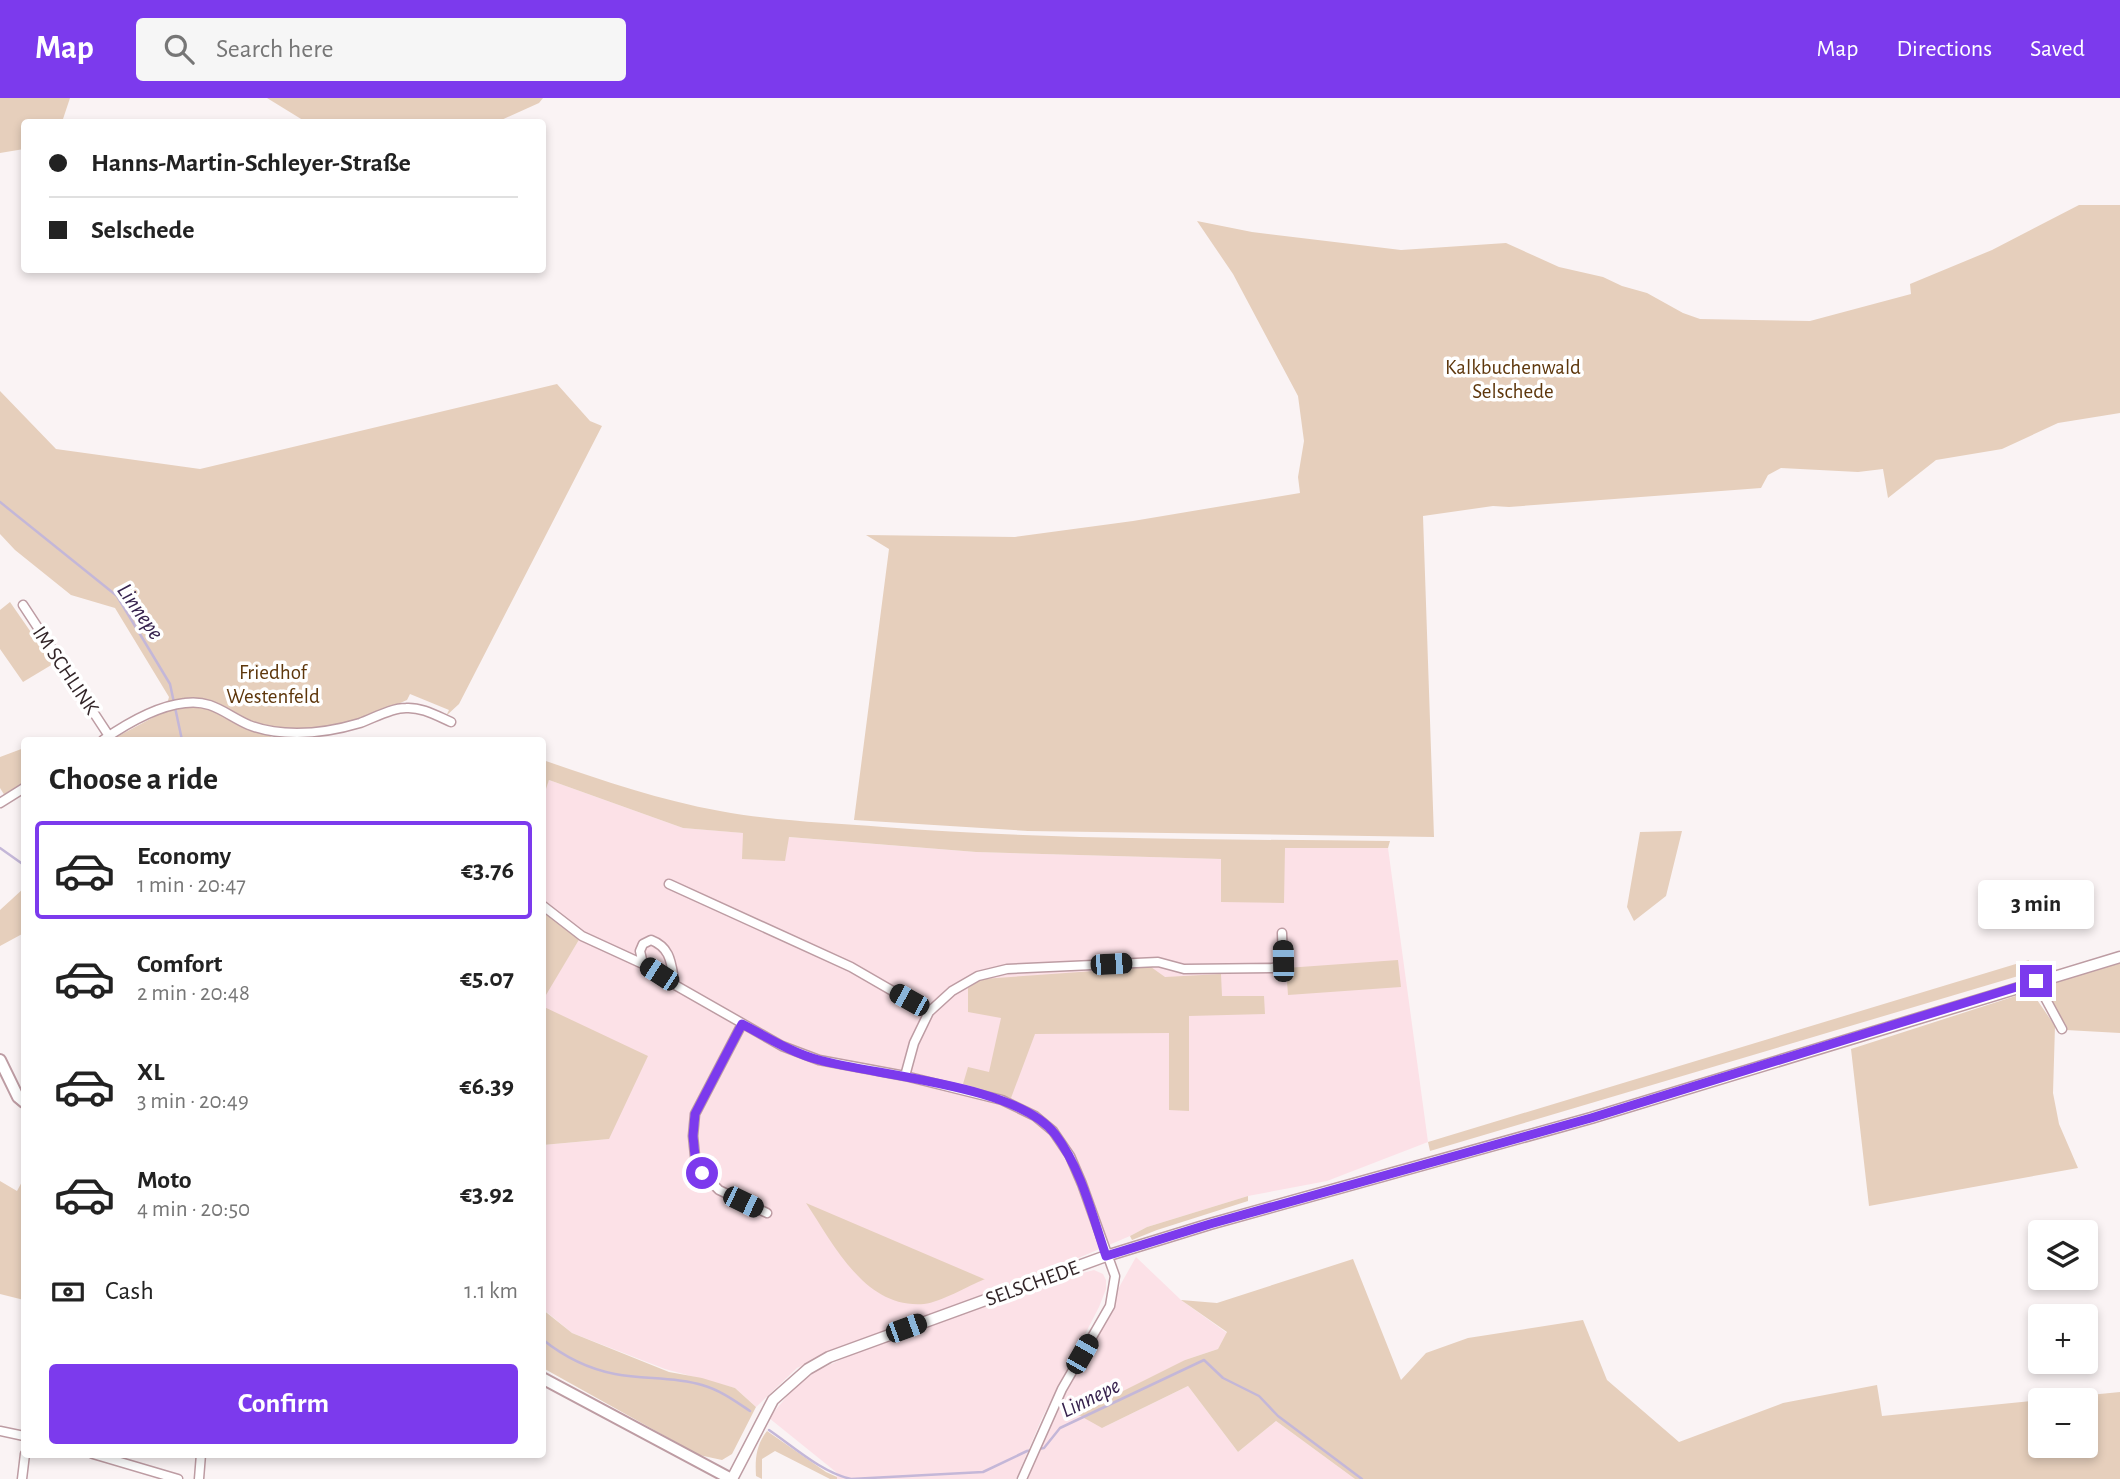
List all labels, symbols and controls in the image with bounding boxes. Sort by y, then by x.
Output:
search box [136,18,626,81]
icon: search [160,30,198,68]
text: Map [35,32,94,65]
text: Search here [216,36,334,62]
text: Map [1816,37,1858,61]
text: Directions [1896,37,1992,61]
text: Saved [2030,37,2085,61]
text: Hanns-Martin-Schleyer-Straße [91,150,411,176]
text: Selschede [91,217,195,243]
park label: Kalkbuchenwald Selschede [1445,357,1581,402]
water label: Linnepe [112,579,167,645]
street label: IM SCHLINK [29,623,103,718]
park label: Friedhof Westenfeld [226,662,320,707]
text: Choose a ride [49,763,218,795]
icon: car [53,839,116,902]
text: Economy [137,843,231,869]
text: €3.76 [461,857,514,883]
text: 1 min · 20:47 [137,874,246,897]
callout: 3 min [1978,880,2094,928]
text: 3 min [2011,893,2061,916]
car [1273,940,1294,982]
icon: car [53,947,116,1010]
text: Comfort [137,951,222,977]
car [1090,952,1133,976]
car [636,954,683,994]
text: €5.07 [460,965,514,991]
route end [2020,965,2052,997]
car [886,981,933,1019]
text: 2 min · 20:48 [137,982,250,1005]
icon: car [53,1055,116,1118]
text: XL [137,1059,164,1085]
text: €6.39 [460,1073,514,1099]
text: 3 min · 20:49 [137,1090,249,1113]
route start [686,1157,718,1189]
icon: car [53,1163,116,1226]
text: Moto [137,1167,192,1193]
text: €3.92 [460,1181,514,1207]
car [720,1183,767,1221]
text: 4 min · 20:50 [137,1198,250,1221]
map controls [2028,1220,2098,1458]
button: layers [2028,1220,2098,1290]
street label: SELSCHEDE [983,1257,1082,1310]
icon: cash [49,1273,87,1311]
text: Cash [105,1278,154,1304]
text: 1.1 km [464,1280,518,1303]
button: + [2028,1304,2098,1374]
car [883,1311,930,1345]
car [1063,1331,1102,1377]
button: Confirm [49,1364,518,1444]
water label: Linnepe [1057,1374,1124,1423]
button: − [2028,1388,2098,1458]

